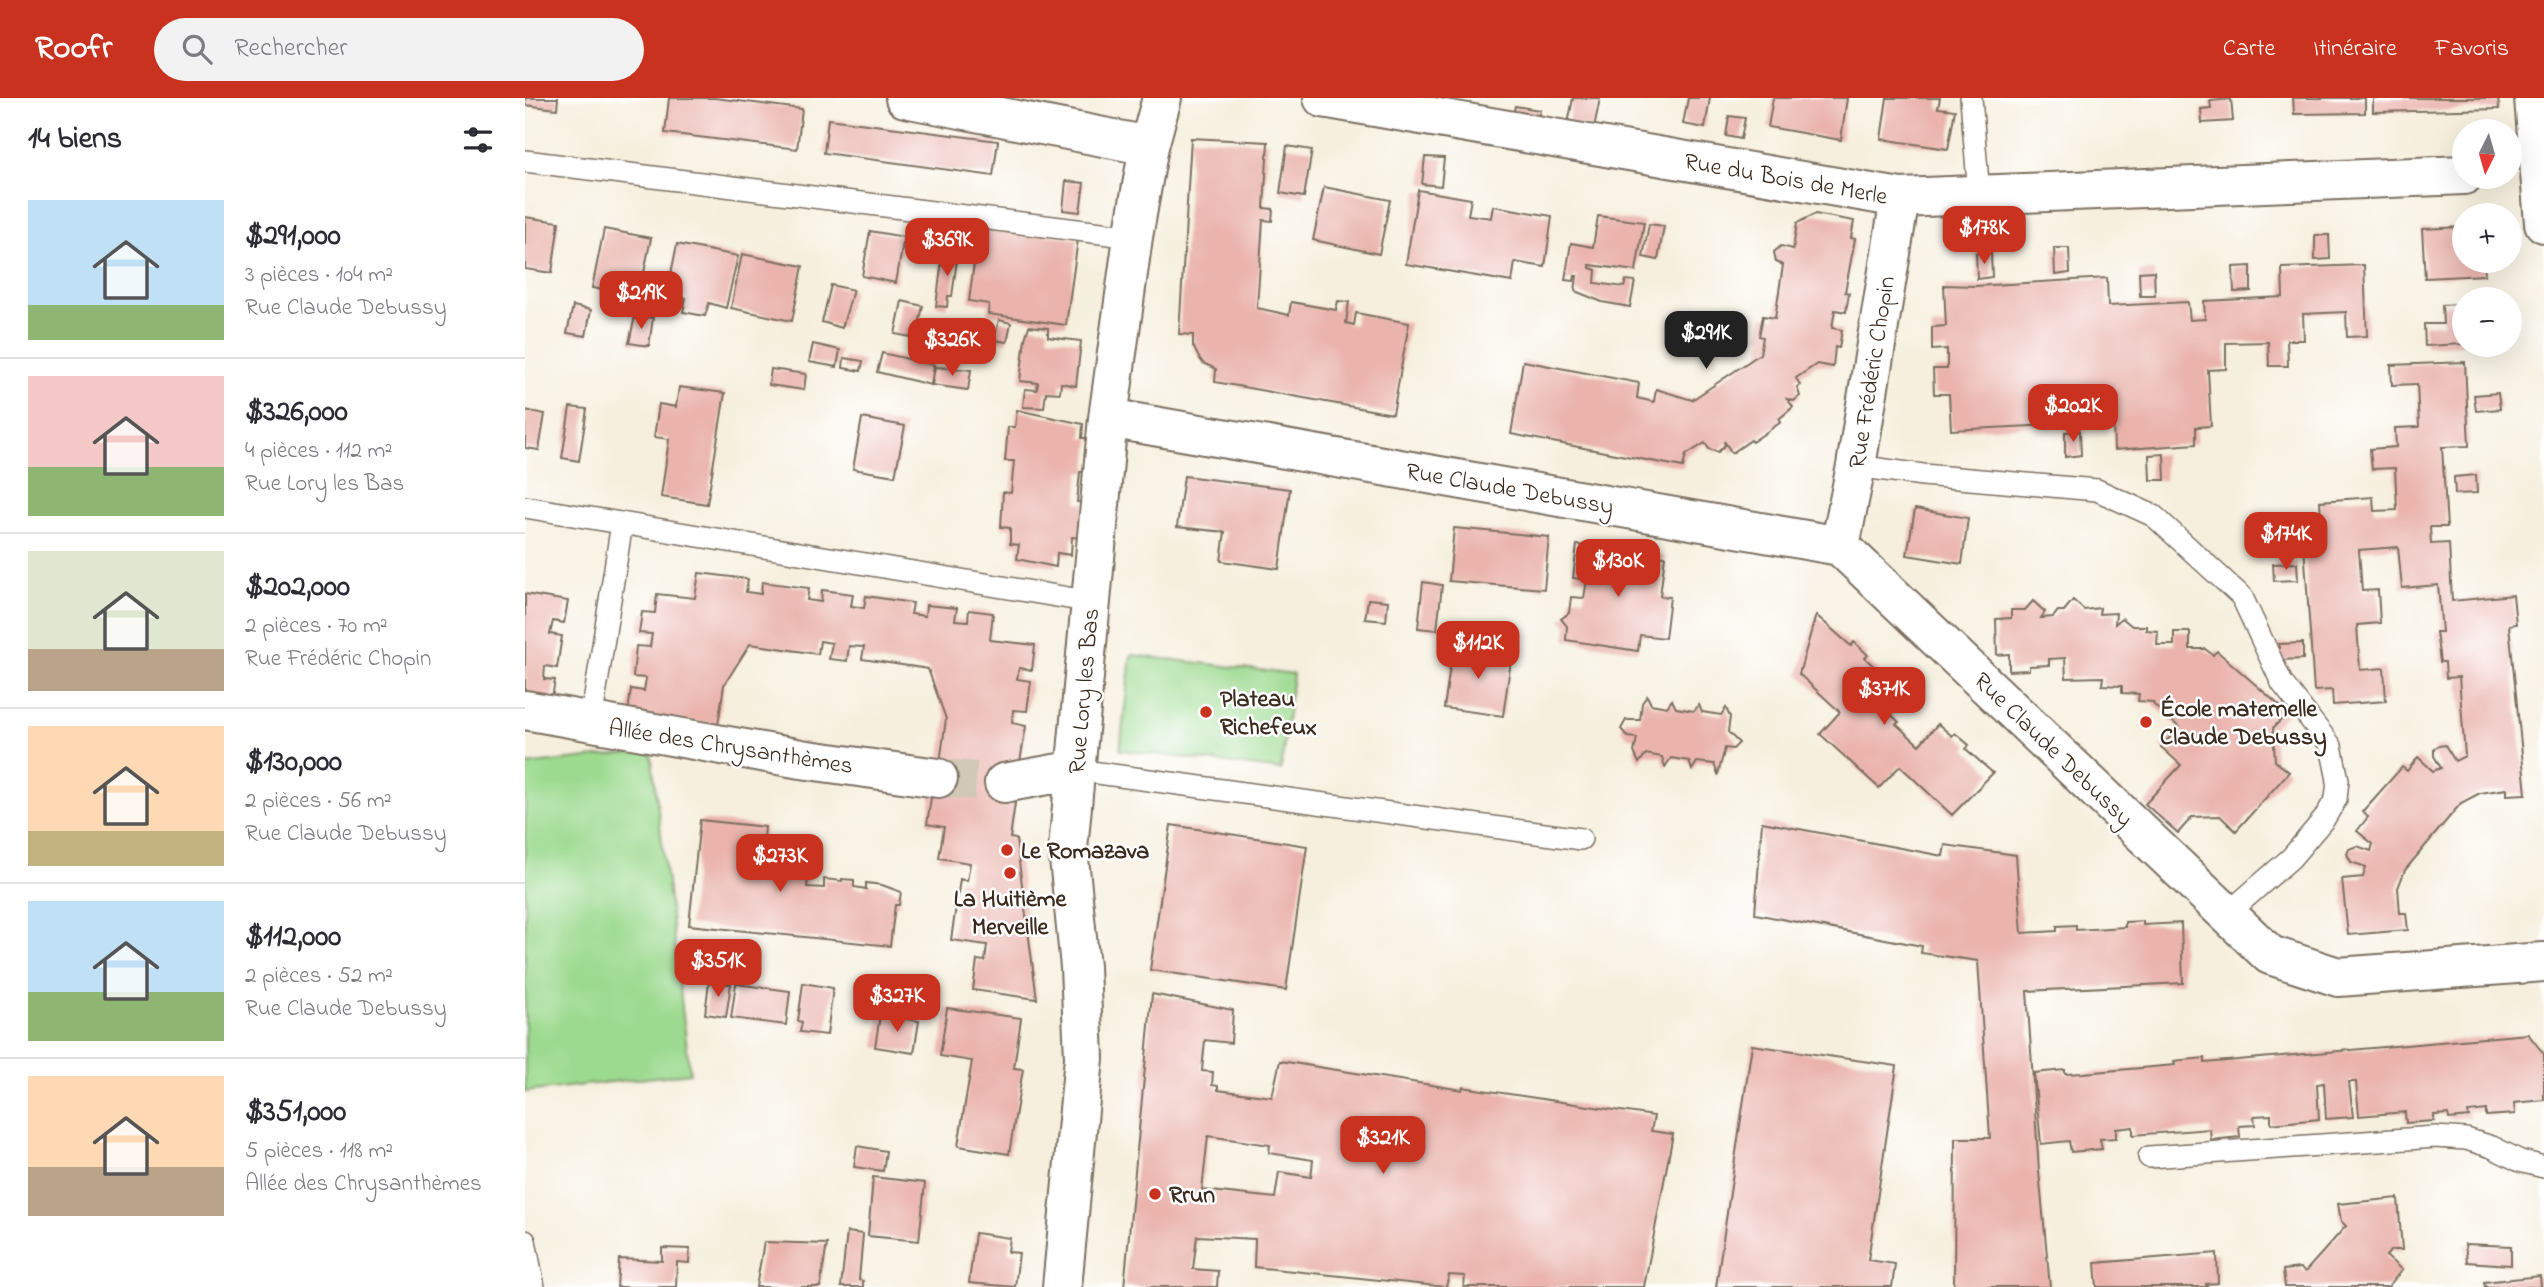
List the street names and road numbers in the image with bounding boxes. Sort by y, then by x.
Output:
street label: Rue du Bois de Merle [1681,145,1890,216]
street label: Rue Frédéric Chopin [1841,274,1906,471]
street label: Rue Claude Debussy [1403,455,1616,527]
street label: Rue Lory les Bas [1061,607,1111,776]
street label: Rue Claude Debussy [1964,665,2140,837]
street label: Allée des Chrysanthèmes [606,712,855,786]

